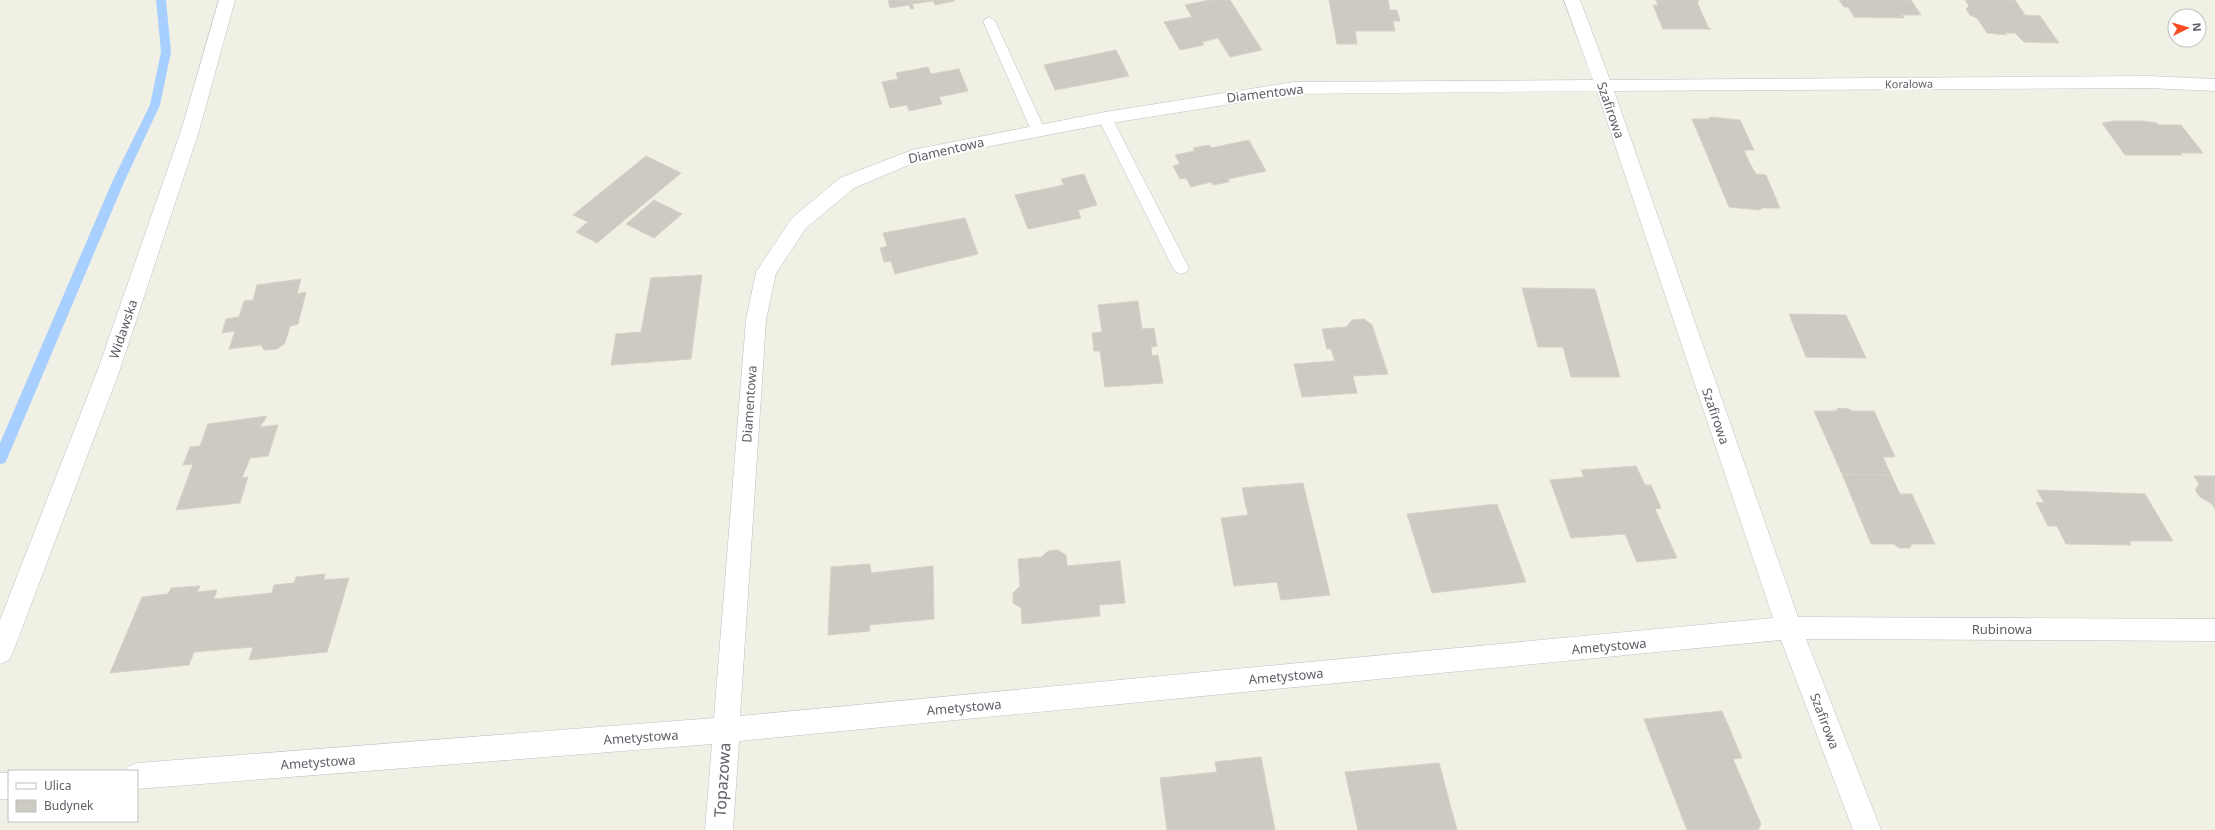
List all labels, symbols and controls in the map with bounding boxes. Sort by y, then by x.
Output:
north arrow [2167,8,2207,48]
text: N [2190,22,2205,32]
street label: Koralowa [1885,76,1933,91]
street label: Diamentowa [1225,79,1305,107]
street label: Szafirowa [1593,79,1629,141]
street label: Diamentowa [906,133,986,167]
street label: Widawska [104,297,142,361]
street label: Diamentowa [737,365,761,443]
street label: Szafirowa [1698,385,1734,447]
street label: Rubinowa [1972,620,2032,638]
street label: Ametystowa [1571,634,1647,658]
street label: Ametystowa [1248,664,1324,688]
street label: Szafirowa [1806,690,1844,752]
street label: Ametystowa [926,695,1002,719]
street label: Ametystowa [603,725,679,749]
street label: Topazowa [708,742,736,818]
street label: Ametystowa [280,750,356,774]
legend [8,770,138,822]
text: Ulica [44,777,71,794]
text: Budynek [44,797,94,814]

